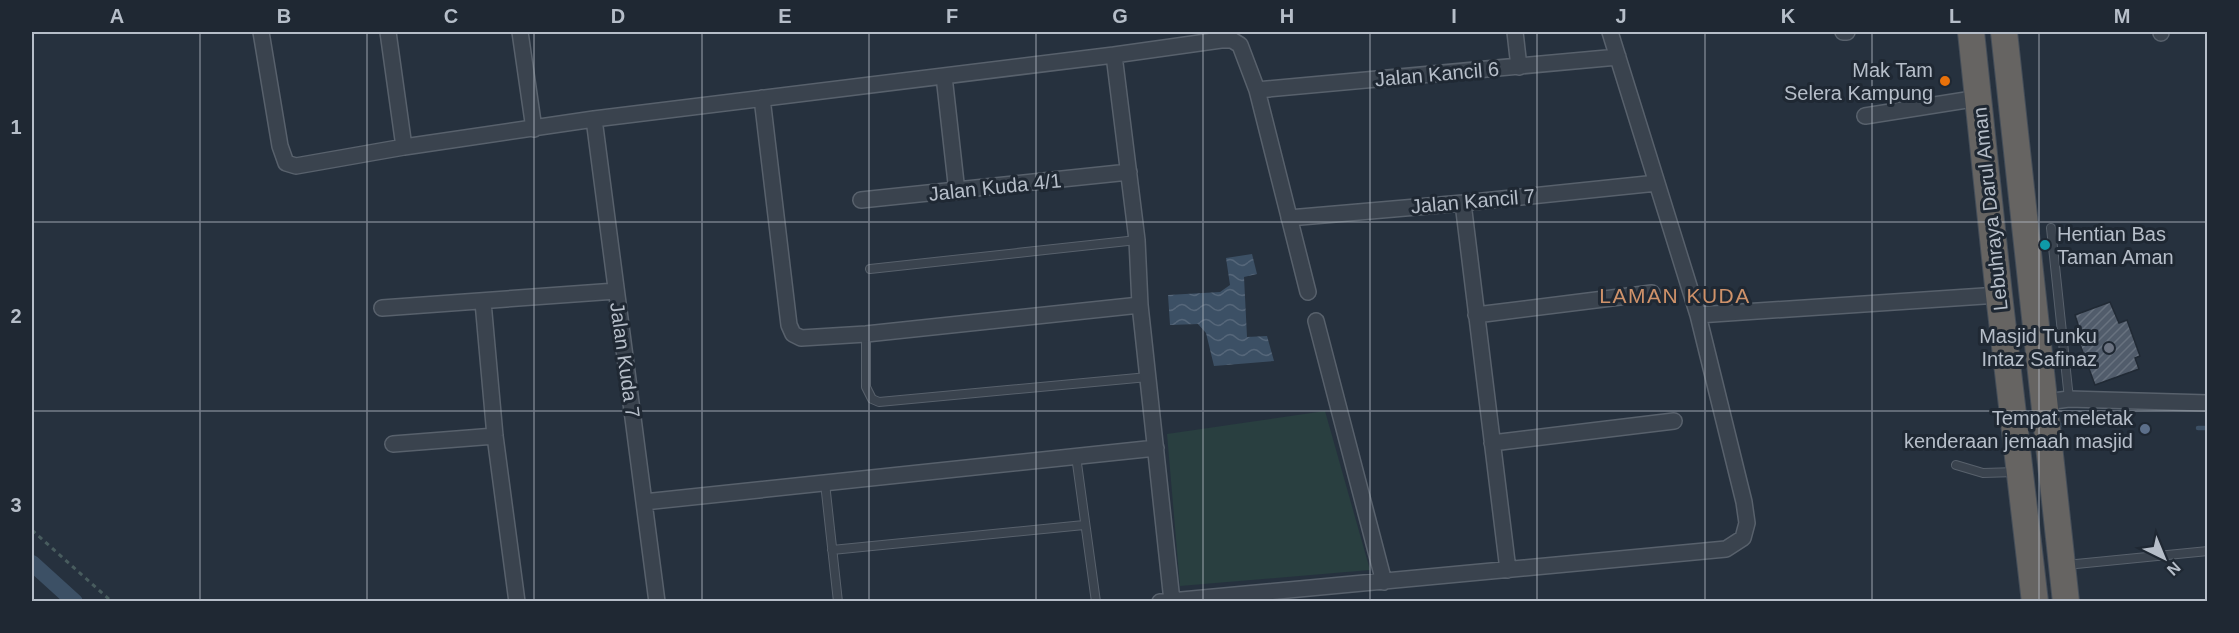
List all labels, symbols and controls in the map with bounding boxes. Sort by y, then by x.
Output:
text: A [110,5,124,27]
text: B [277,5,291,27]
text: C [444,5,458,27]
text: D [611,5,625,27]
text: E [778,5,792,27]
text: F [946,5,958,27]
text: G [1112,5,1128,27]
text: H [1280,5,1294,27]
text: I [1451,5,1457,27]
text: J [1615,5,1627,27]
text: K [1781,5,1796,27]
text: L [1949,5,1961,27]
text: M [2114,5,2130,27]
street label: Jalan Kancil 6 [1374,58,1500,90]
place label: Mak Tam Selera Kampung [1784,59,1933,104]
marker: Mak Tam Selera Kampung [1938,74,1952,88]
street label: Lebuhraya Darul Aman [1968,106,2012,312]
text: 1 [10,116,22,138]
street label: Jalan Kuda 4/1 [927,169,1063,205]
street label: Jalan Kancil 7 [1410,185,1536,217]
place label: Hentian Bas Taman Aman [2057,223,2174,268]
marker: Hentian Bas Taman Aman [2038,238,2052,252]
district label: LAMAN KUDA [1599,284,1751,307]
street label: Jalan Kuda 7 [606,301,644,419]
text: 2 [10,305,22,327]
place label: Masjid Tunku Intaz Safinaz [1979,325,2097,370]
marker: Masjid Tunku Intaz Safinaz [2102,341,2116,355]
place label: Tempat meletak kenderaan jemaah masjid [1904,407,2134,452]
marker: Tempat meletak kenderaan jemaah masjid [2138,422,2152,436]
text: 3 [10,494,22,516]
north arrow [2134,528,2194,588]
text: N [2164,558,2184,579]

